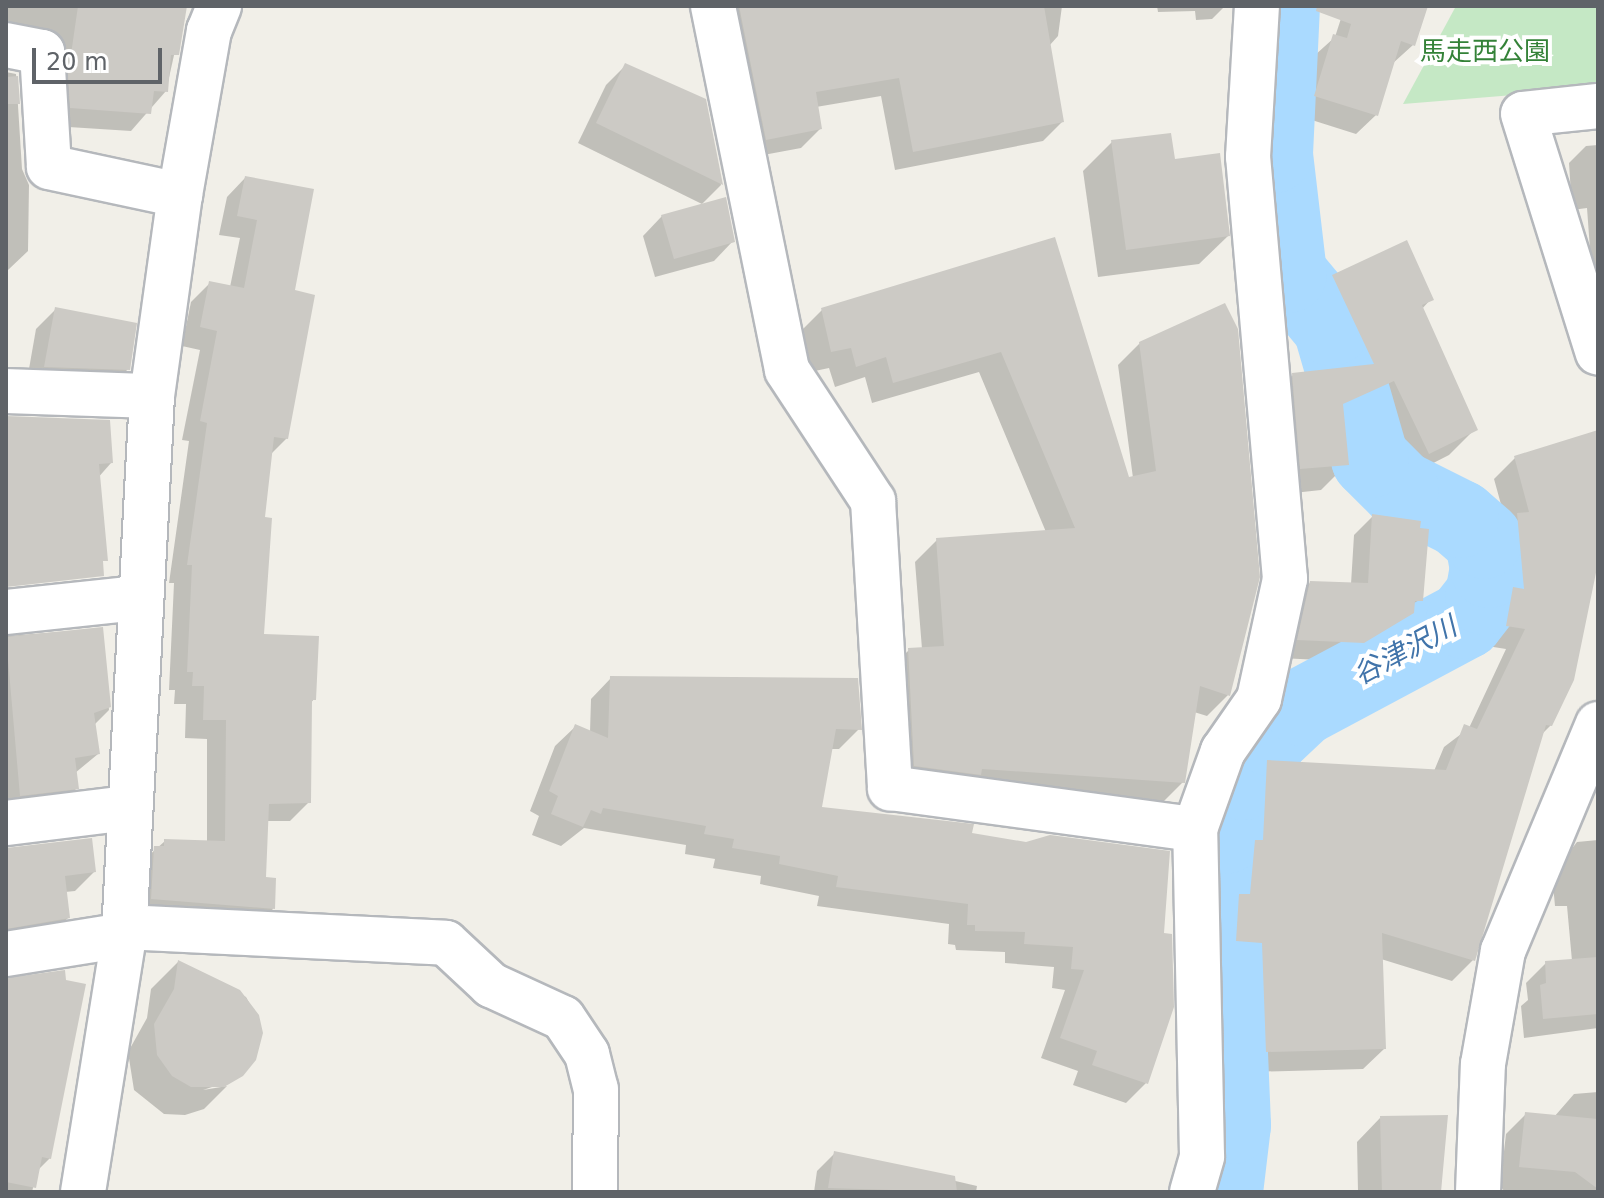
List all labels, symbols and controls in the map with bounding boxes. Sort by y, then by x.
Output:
scale bar [36,32,166,82]
park label: 馬走西公園 [1420,36,1550,68]
text: 20 m [46,48,108,76]
water label: 谷津沢川 [1348,610,1462,692]

